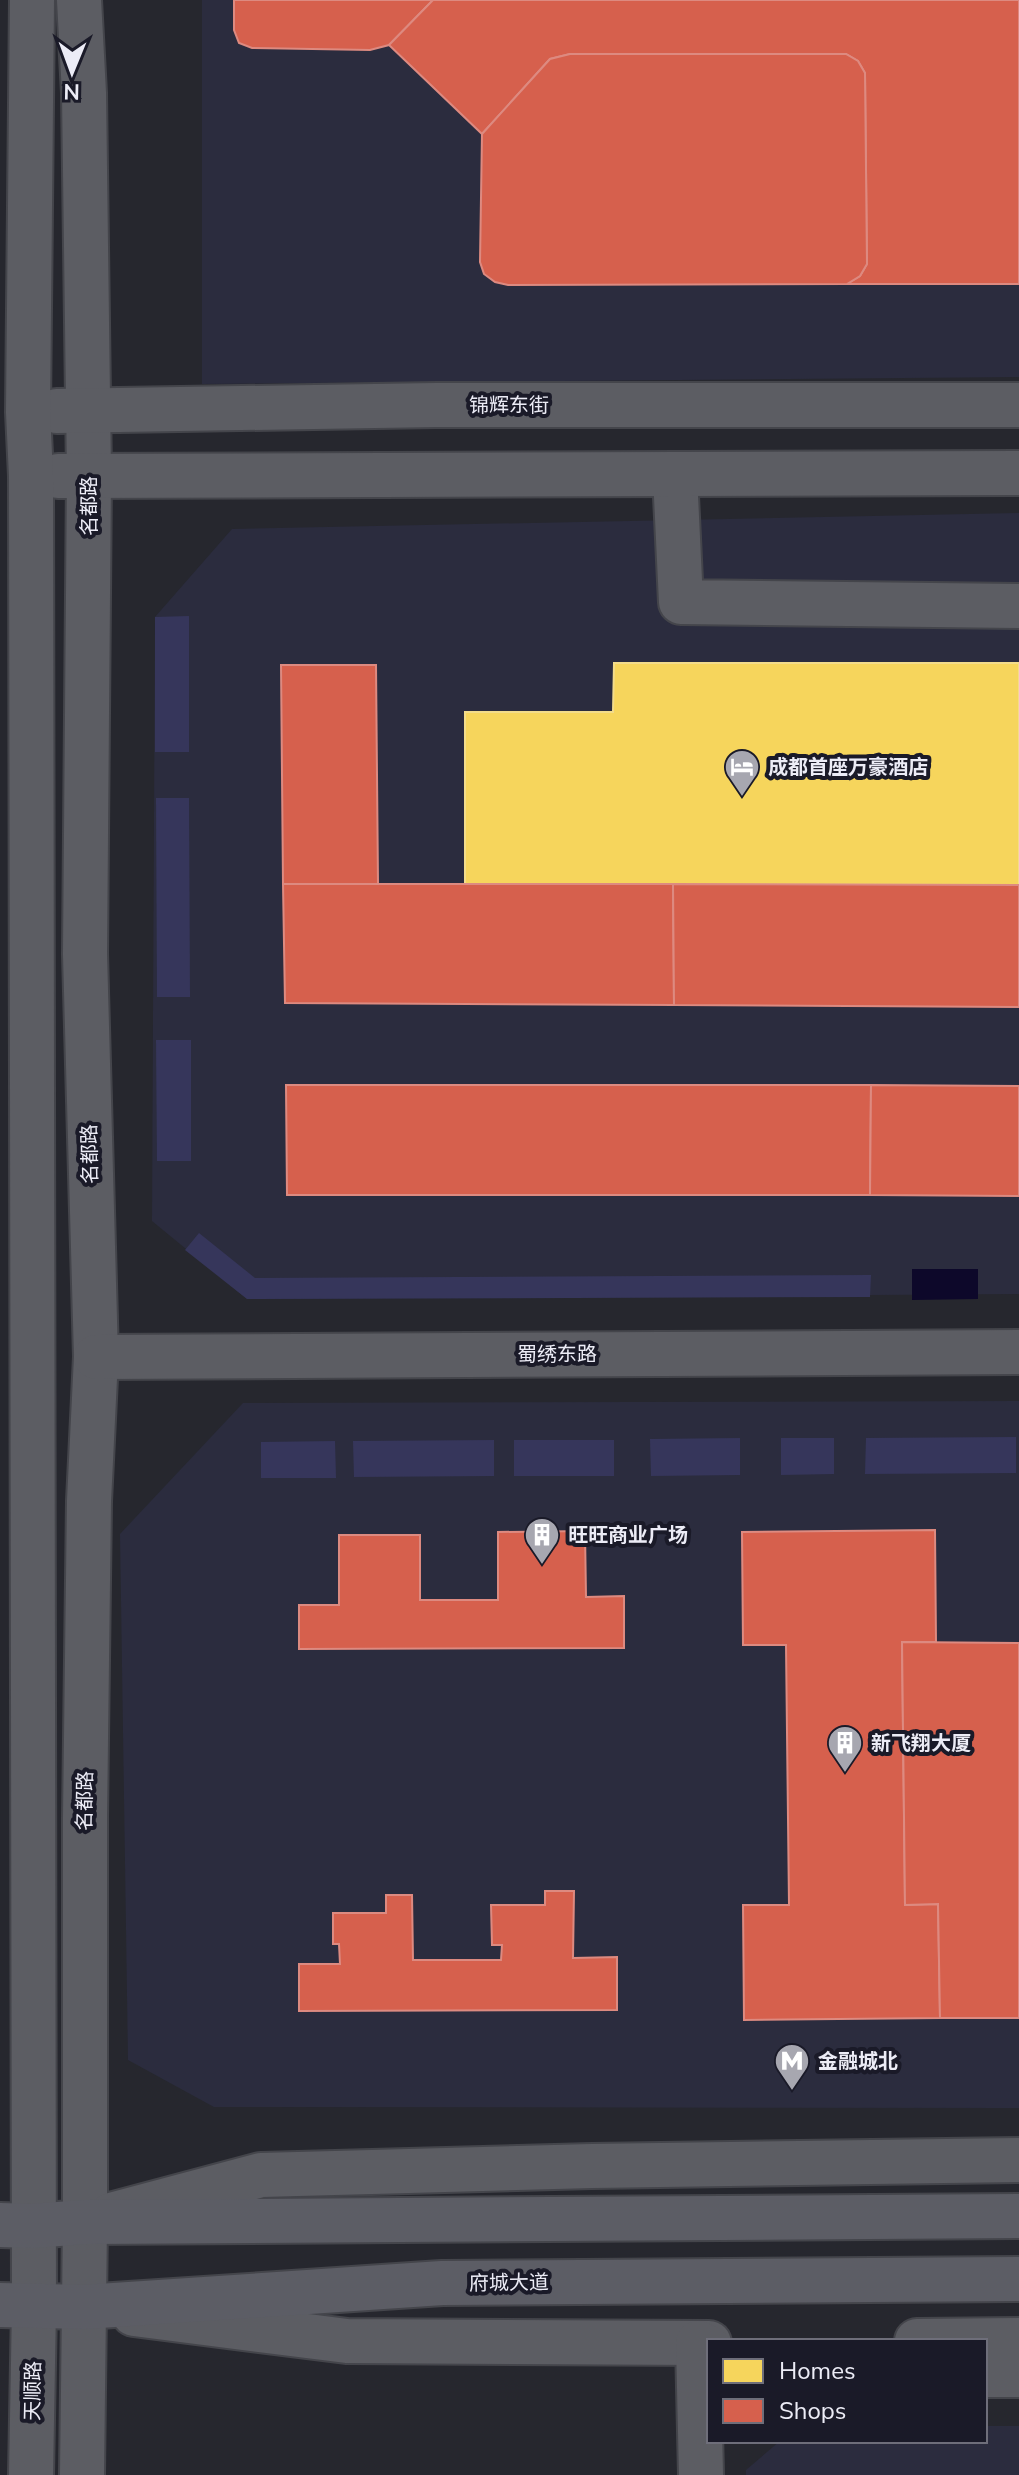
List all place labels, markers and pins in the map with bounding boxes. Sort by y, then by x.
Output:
hotel icon: 成都首座万豪酒店 [723,748,761,798]
place label: 成都首座万豪酒店 [768,754,928,781]
building icon: 旺旺商业广场 [523,1516,561,1566]
place label: 旺旺商业广场 [568,1522,688,1549]
building icon: 新飞翔大厦 [826,1724,864,1774]
place label: 新飞翔大厦 [871,1730,971,1757]
metro station icon: 金融城北 [773,2042,811,2092]
place label: 金融城北 [818,2048,898,2075]

